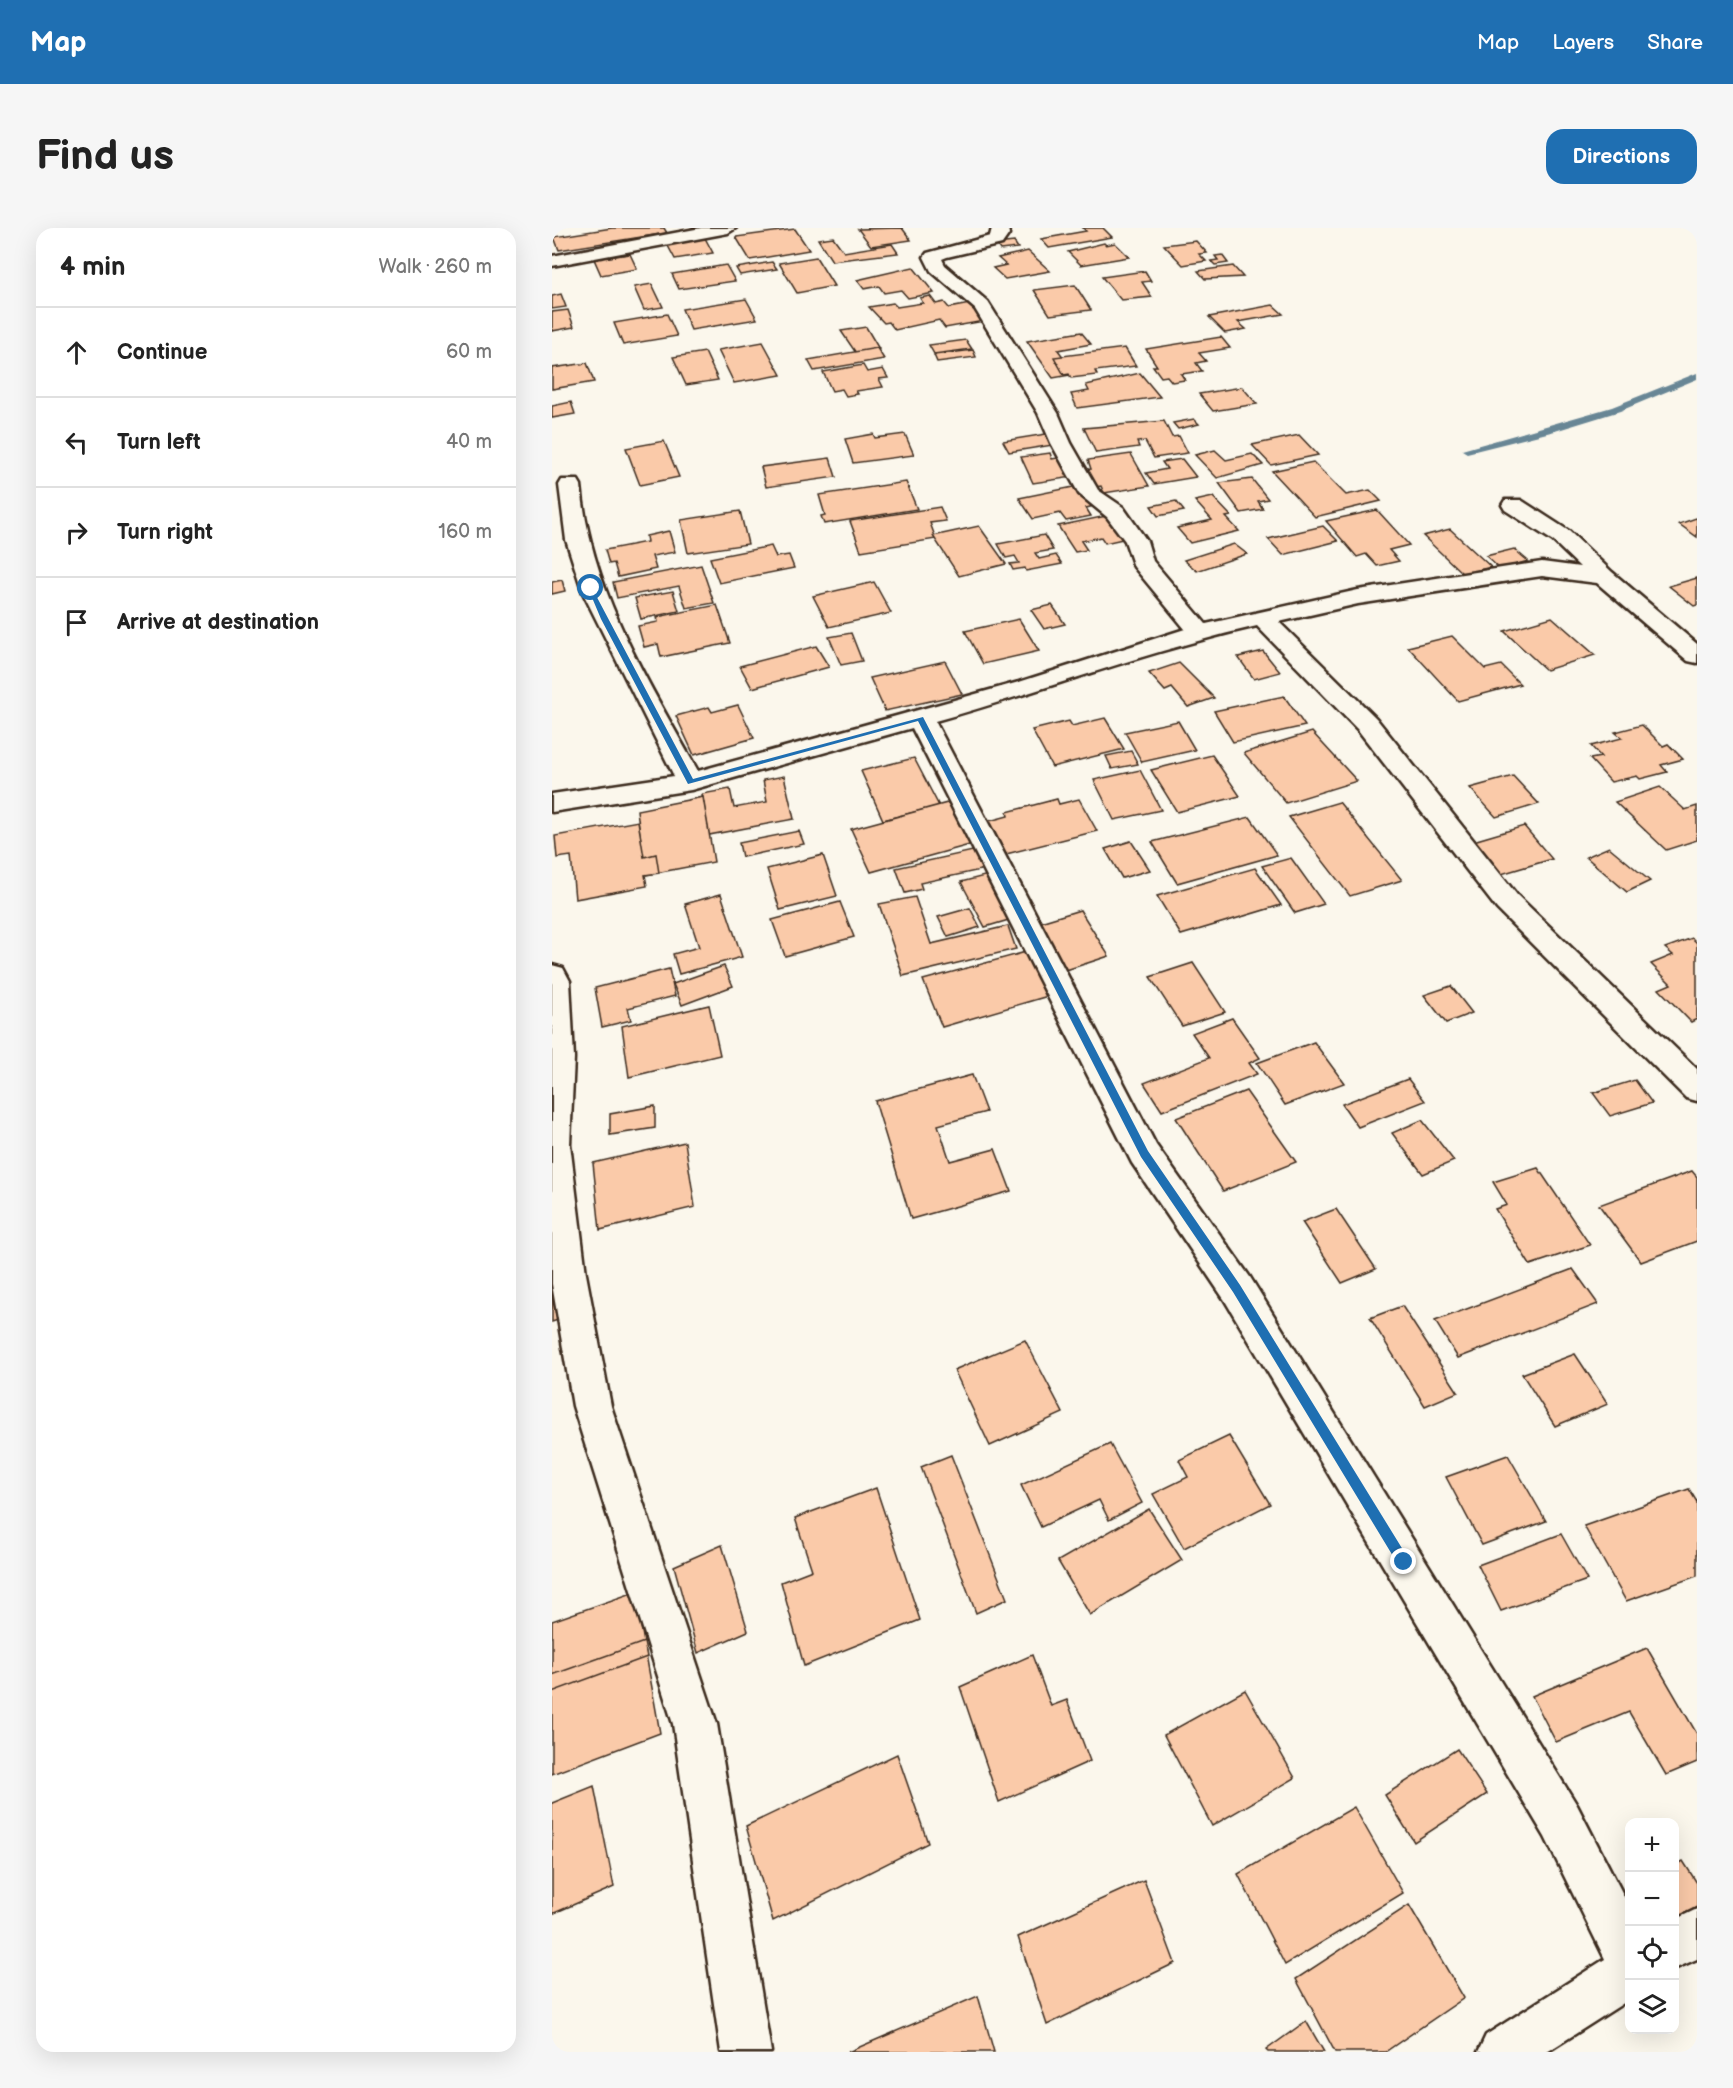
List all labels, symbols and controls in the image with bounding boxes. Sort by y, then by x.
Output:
text: Map [30,26,86,59]
text: Map [1477,30,1519,55]
text: Layers [1552,30,1614,55]
text: Share [1647,30,1703,55]
button: Directions [1546,129,1697,184]
text: Find us [36,131,174,182]
text: 4 min [60,252,125,283]
text: Walk · 260 m [379,255,492,279]
icon: ahead [60,336,93,369]
text: Continue [117,339,207,366]
text: 60 m [446,340,492,364]
icon: left [60,426,93,459]
text: Turn left [117,429,201,456]
text: 40 m [446,430,492,454]
icon: right [60,516,93,549]
text: Turn right [117,519,213,546]
text: 160 m [438,520,492,544]
route start [577,574,603,600]
icon: arrive [60,606,93,639]
text: Arrive at destination [117,609,319,636]
route end [1390,1548,1416,1574]
map controls [1625,1818,1679,2034]
button: + [1625,1818,1679,1872]
button: − [1625,1872,1679,1926]
button: locate [1625,1926,1679,1980]
button: layers [1625,1980,1679,2034]

